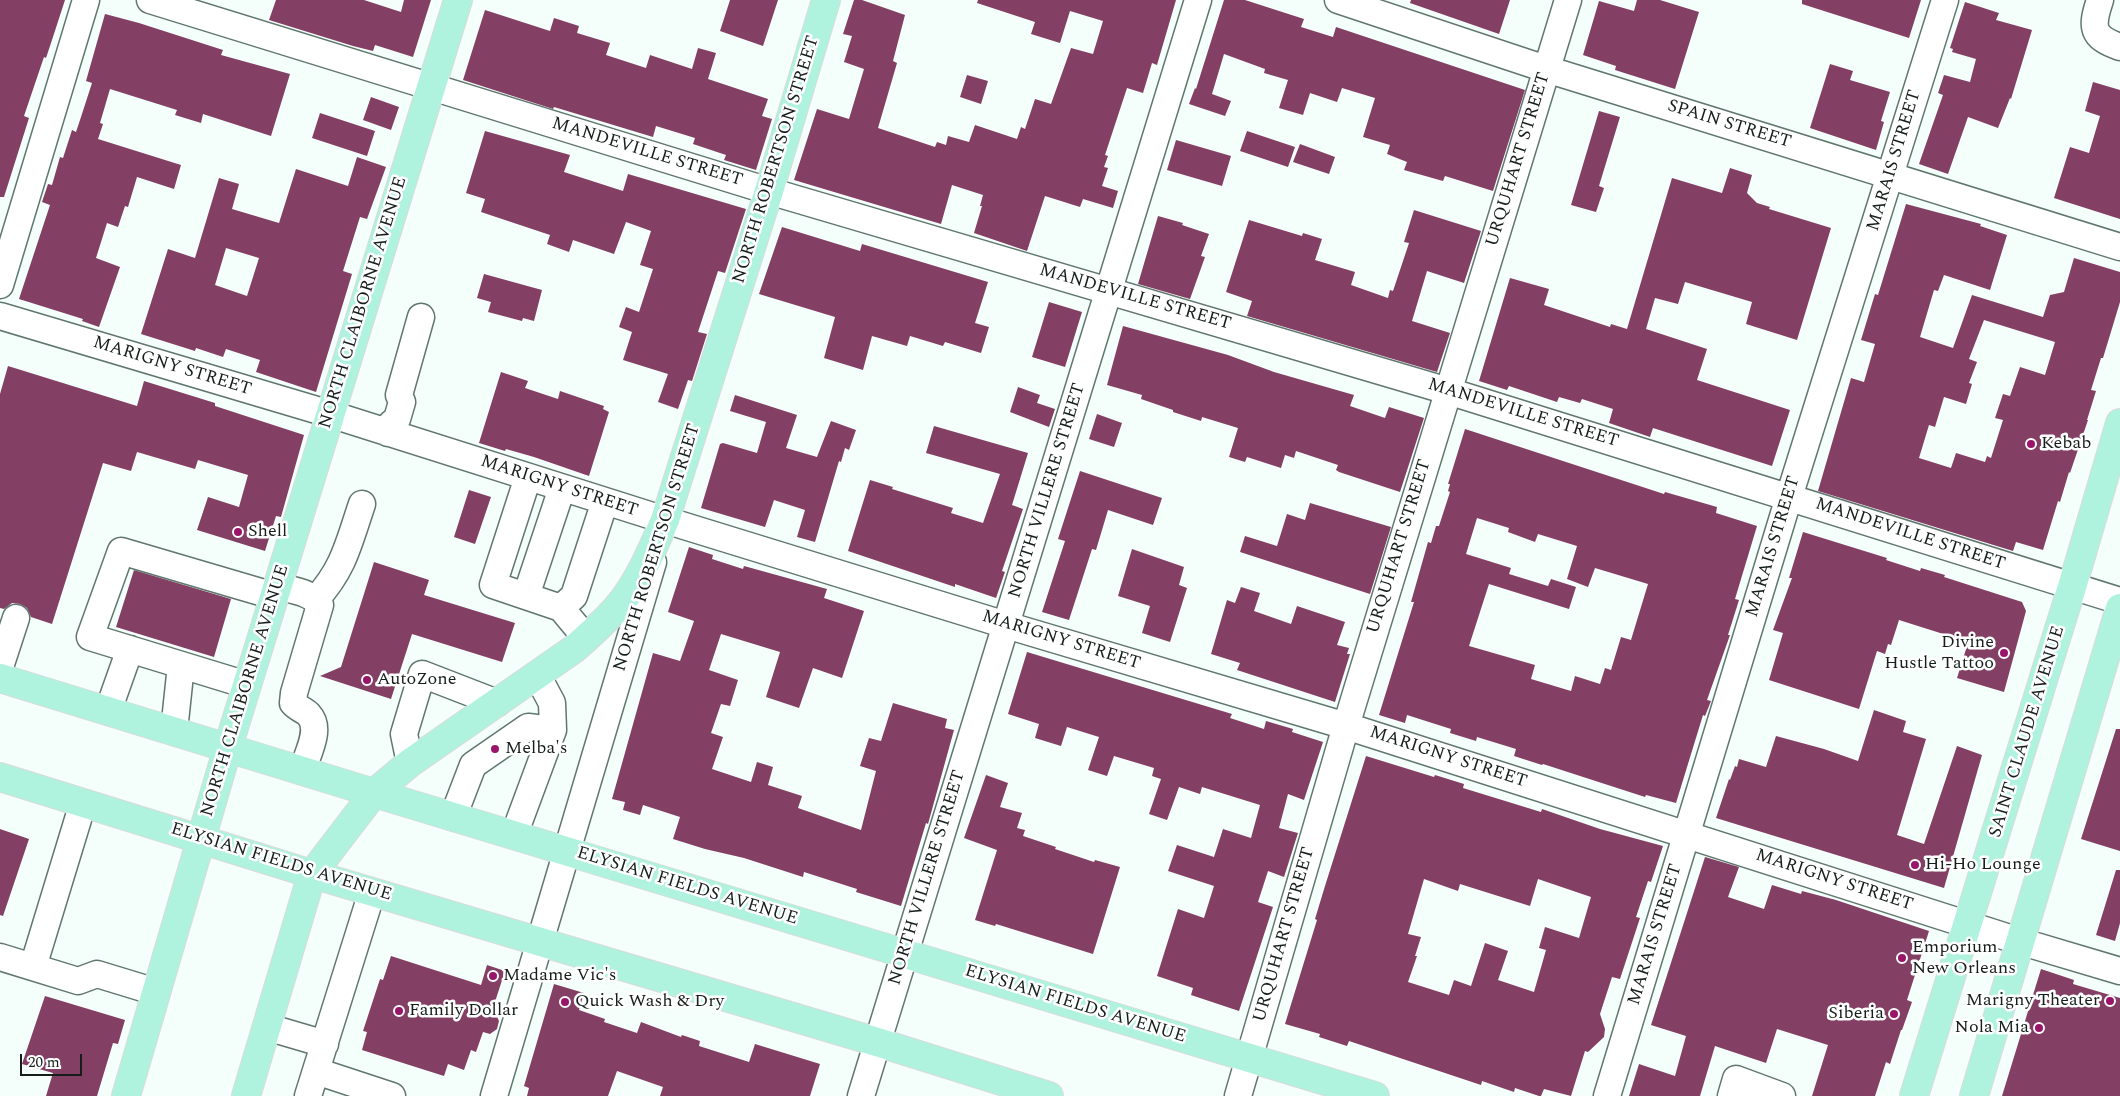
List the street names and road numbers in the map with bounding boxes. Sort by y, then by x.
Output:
street label: NORTH ROBERTSON STREET [729,34,825,286]
street label: URQUHART STREET [1482,70,1556,250]
street label: MARAIS STREET [1863,88,1927,234]
street label: SPAIN STREET [1665,96,1793,154]
street label: MANDEVILLE STREET [549,114,745,192]
street label: NORTH CLAIBORNE AVENUE [315,174,413,432]
street label: MANDEVILLE STREET [1037,260,1233,336]
street label: MARIGNY STREET [90,333,254,401]
street label: MANDEVILLE STREET [1425,375,1621,453]
street label: NORTH VILLERE STREET [1005,381,1091,601]
street label: NORTH ROBERTSON STREET [610,422,706,674]
street label: MARIGNY STREET [477,451,641,523]
street label: URQUHART STREET [1363,457,1437,637]
street label: MARAIS STREET [1742,474,1806,620]
street label: MANDEVILLE STREET [1812,494,2008,576]
street label: NORTH CLAIBORNE AVENUE [197,562,295,820]
street label: MARIGNY STREET [979,607,1143,675]
street label: SAINT CLAUDE AVENUE [1986,624,2070,840]
street label: MARIGNY STREET [1366,722,1530,794]
street label: NORTH VILLERE STREET [885,768,971,988]
street label: ELYSIAN FIELDS AVENUE [168,819,394,907]
street label: ELYSIAN FIELDS AVENUE [574,843,800,931]
street label: URQUHART STREET [1250,845,1320,1025]
street label: MARIGNY STREET [1752,845,1916,917]
street label: MARAIS STREET [1624,862,1688,1008]
street label: ELYSIAN FIELDS AVENUE [962,961,1188,1049]

